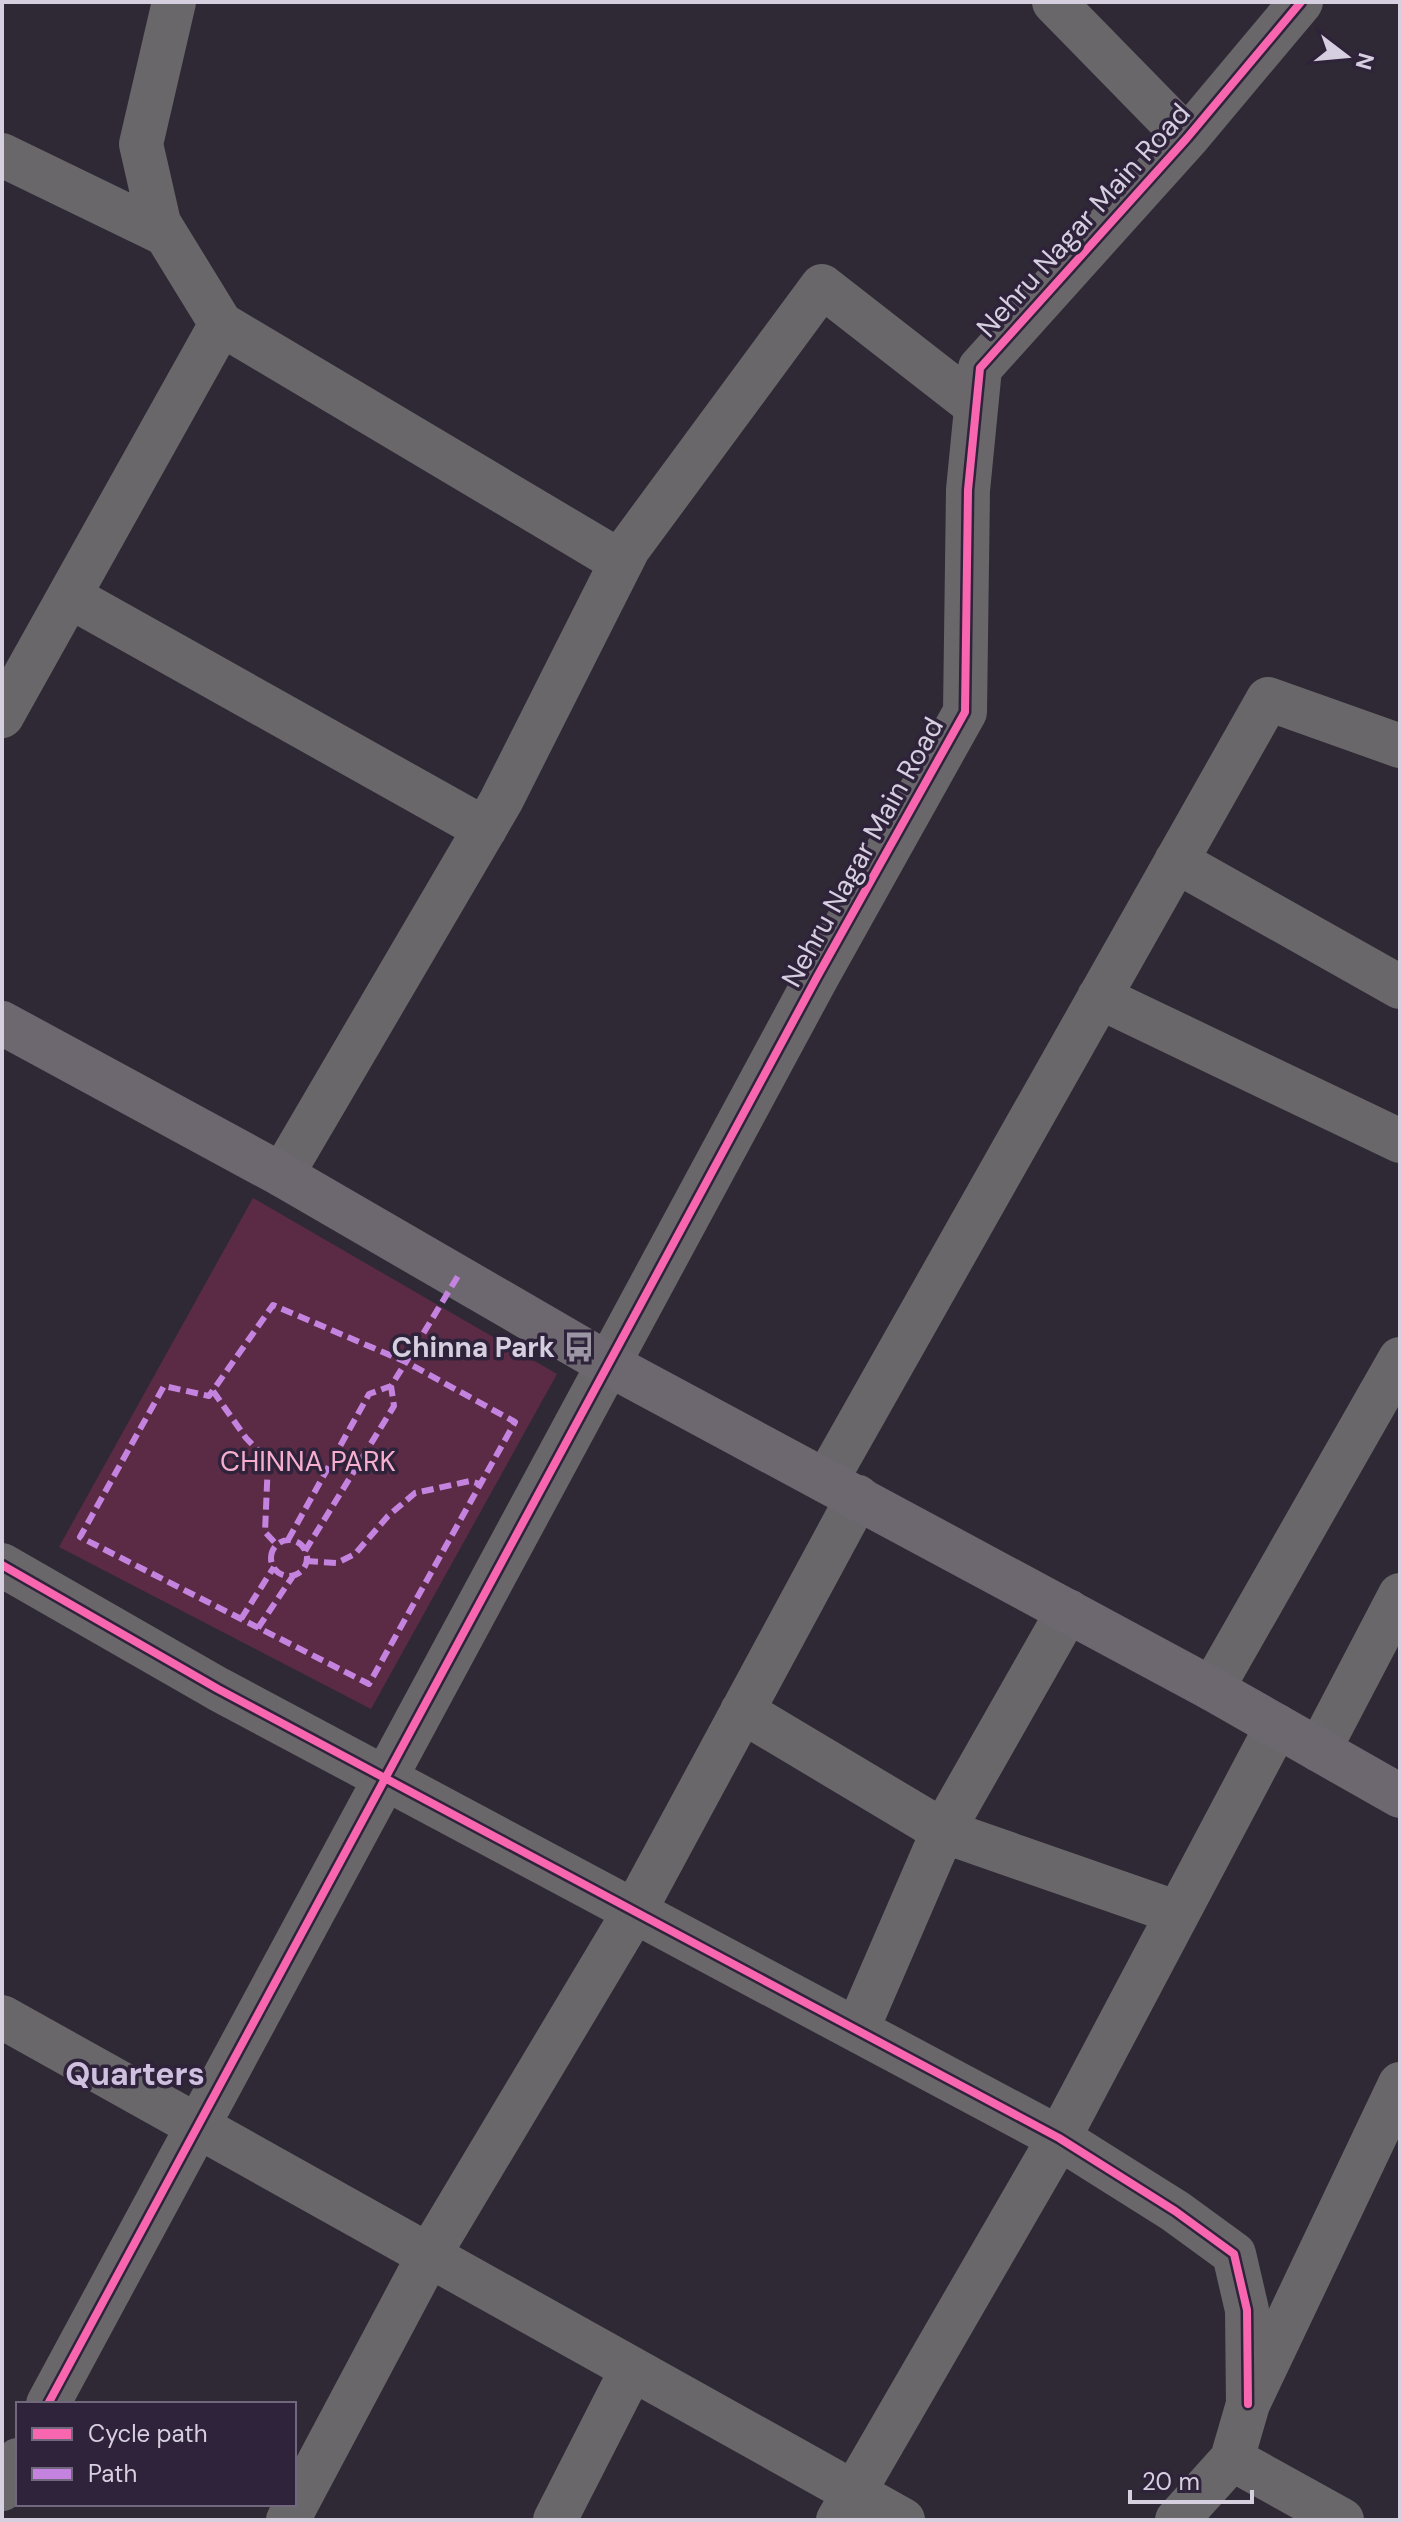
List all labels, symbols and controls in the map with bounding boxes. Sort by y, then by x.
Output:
north arrow [1306,16,1386,96]
text: N [1349,50,1381,73]
street label: Nehru Nagar Main Road [968,95,1198,345]
street label: Nehru Nagar Main Road [773,711,952,994]
place label: Chinna Park [392,1329,555,1366]
bus stop icon: Chinna Park [562,1330,596,1364]
park label: CHINNA PARK [220,1443,396,1480]
district label: Quarters [65,2053,205,2095]
legend [16,2402,296,2506]
text: Cycle path [88,2418,207,2449]
scale bar [1130,2454,1252,2504]
text: Path [88,2458,137,2489]
text: 20 m [1142,2466,1200,2497]

